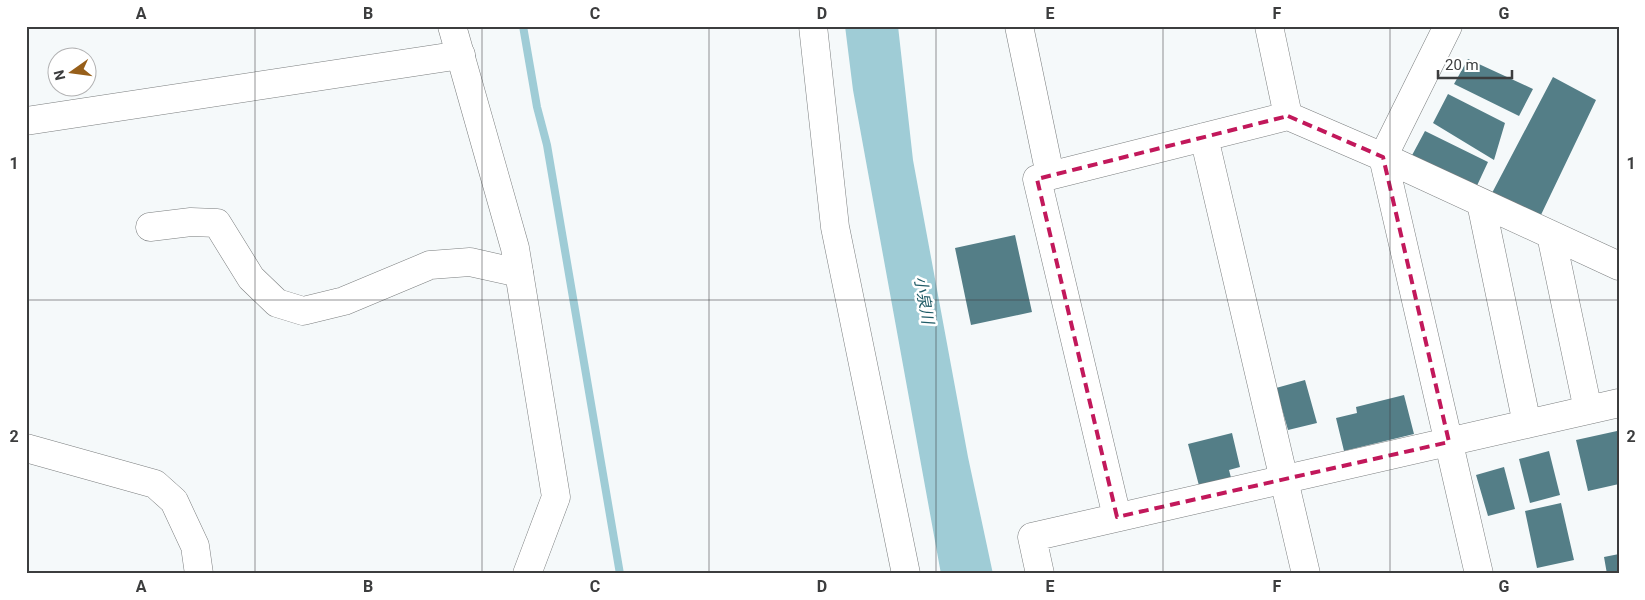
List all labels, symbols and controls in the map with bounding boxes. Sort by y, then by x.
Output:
text: A [136,4,147,23]
text: B [363,4,373,23]
text: C [590,4,600,23]
text: D [817,4,827,23]
text: E [1046,4,1055,23]
text: F [1273,4,1282,23]
text: G [1499,4,1510,23]
north arrow [48,48,98,98]
scale bar [1438,48,1511,80]
text: 20 m [1445,56,1479,74]
text: N [50,68,68,82]
text: 1 [9,154,19,173]
text: 1 [1626,154,1636,173]
water label: 小泉川 [910,275,938,327]
text: 2 [9,427,19,446]
text: 2 [1626,427,1636,446]
text: A [136,577,147,596]
text: B [363,577,373,596]
text: C [590,577,600,596]
text: D [817,577,827,596]
text: E [1046,577,1055,596]
text: F [1273,577,1282,596]
text: G [1499,577,1510,596]

